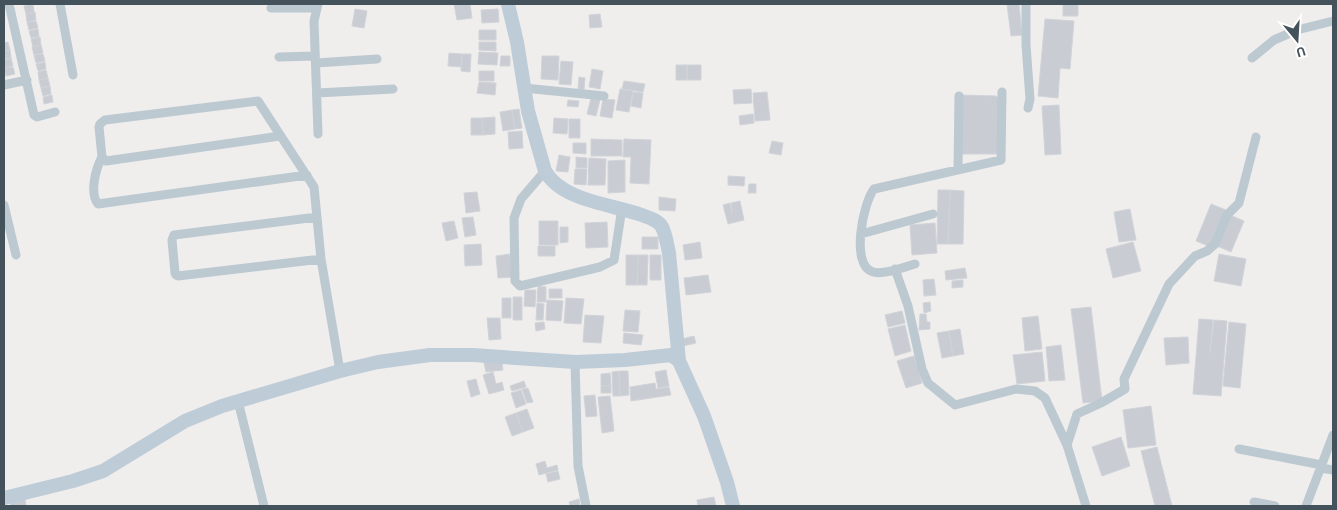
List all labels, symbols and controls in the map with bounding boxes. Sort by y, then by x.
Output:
north arrow [1272,15,1322,65]
text: U [1294,43,1307,59]

